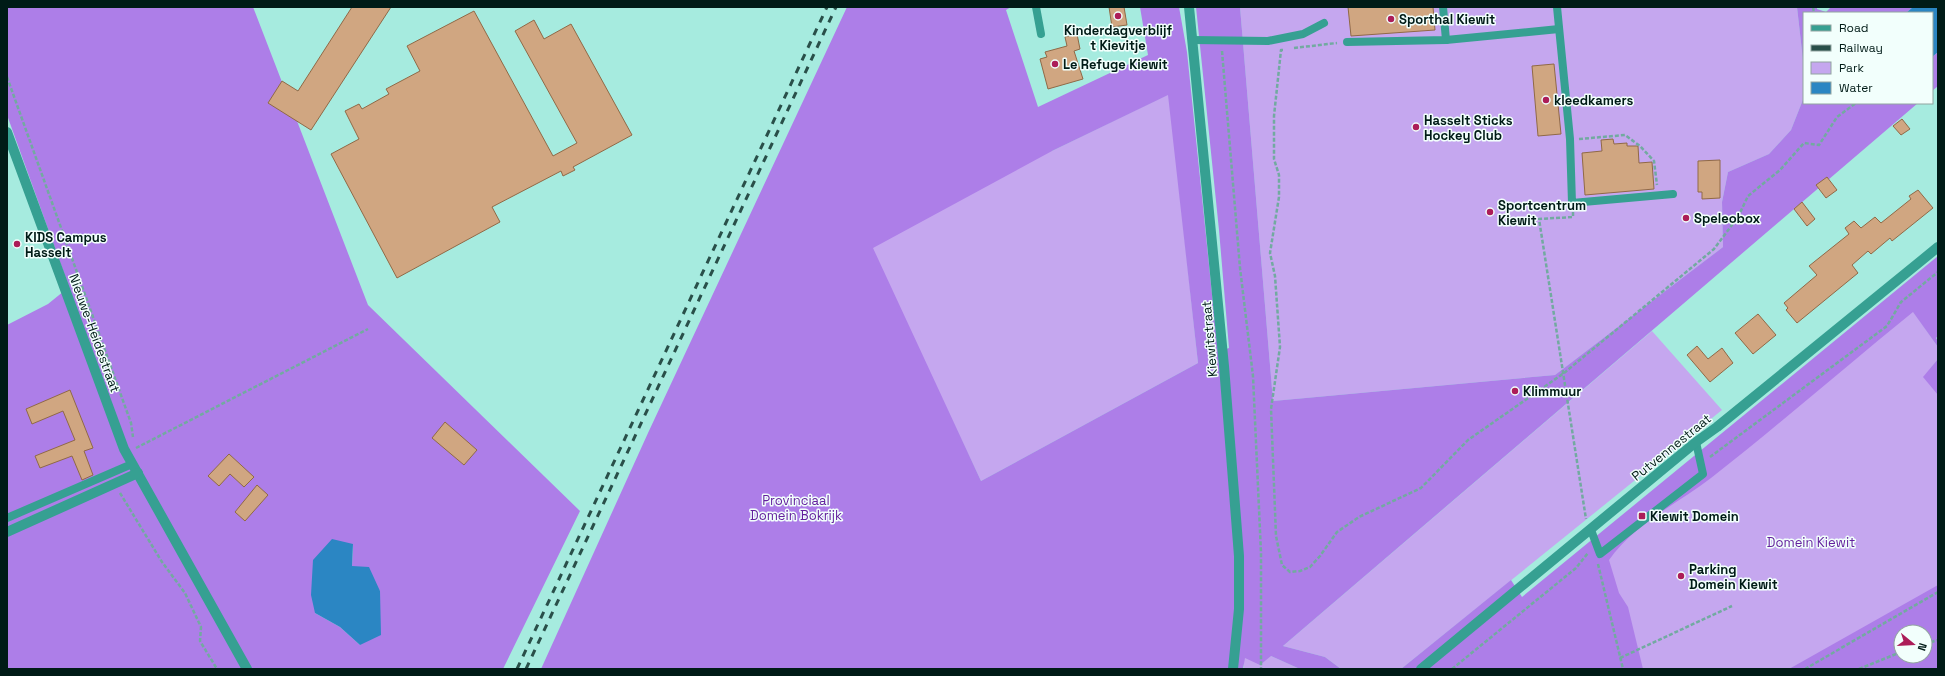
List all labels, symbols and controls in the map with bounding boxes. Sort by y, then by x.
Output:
marker: Kinderdagverblijf t Kievitje [1113,11,1123,21]
place label: Sporthal Kiewit [1399,11,1495,28]
legend [1803,12,1933,104]
marker: Sporthal Kiewit [1386,14,1396,24]
text: Road [1839,20,1868,36]
place label: Kinderdagverblijf t Kievitje [1064,22,1172,54]
text: Railway [1839,40,1883,56]
place label: Le Refuge Kiewit [1063,56,1168,73]
marker: Le Refuge Kiewit [1050,59,1060,69]
text: Park [1839,60,1864,76]
text: Water [1839,80,1873,96]
place label: kleedkamers [1554,92,1633,109]
marker: kleedkamers [1541,95,1551,105]
place label: Hasselt Sticks Hockey Club [1424,112,1513,144]
marker: Hasselt Sticks Hockey Club [1411,122,1421,132]
place label: Sportcentrum Kiewit [1498,197,1586,229]
marker: Sportcentrum Kiewit [1485,207,1495,217]
place label: Speleobox [1694,210,1760,227]
marker: Speleobox [1681,213,1691,223]
place label: KIDS Campus Hasselt [25,229,107,261]
marker: KIDS Campus Hasselt [12,239,22,249]
street label: Nieuwe-Heidestraat [65,272,124,395]
street label: Kiewitstraat [1198,300,1221,378]
place label: Klimmuur [1523,383,1581,400]
marker: Klimmuur [1510,386,1520,396]
street label: Putvennestraat [1628,410,1715,485]
park label: Provinciaal Domein Bokrijk [750,492,842,524]
place label: Kiewit Domein [1650,508,1739,525]
marker: Kiewit Domein [1637,511,1647,521]
park label: Domein Kiewit [1767,534,1855,551]
place label: Parking Domein Kiewit [1689,561,1778,593]
marker: Parking Domein Kiewit [1676,571,1686,581]
north arrow [1893,624,1933,664]
text: N [1915,641,1930,653]

